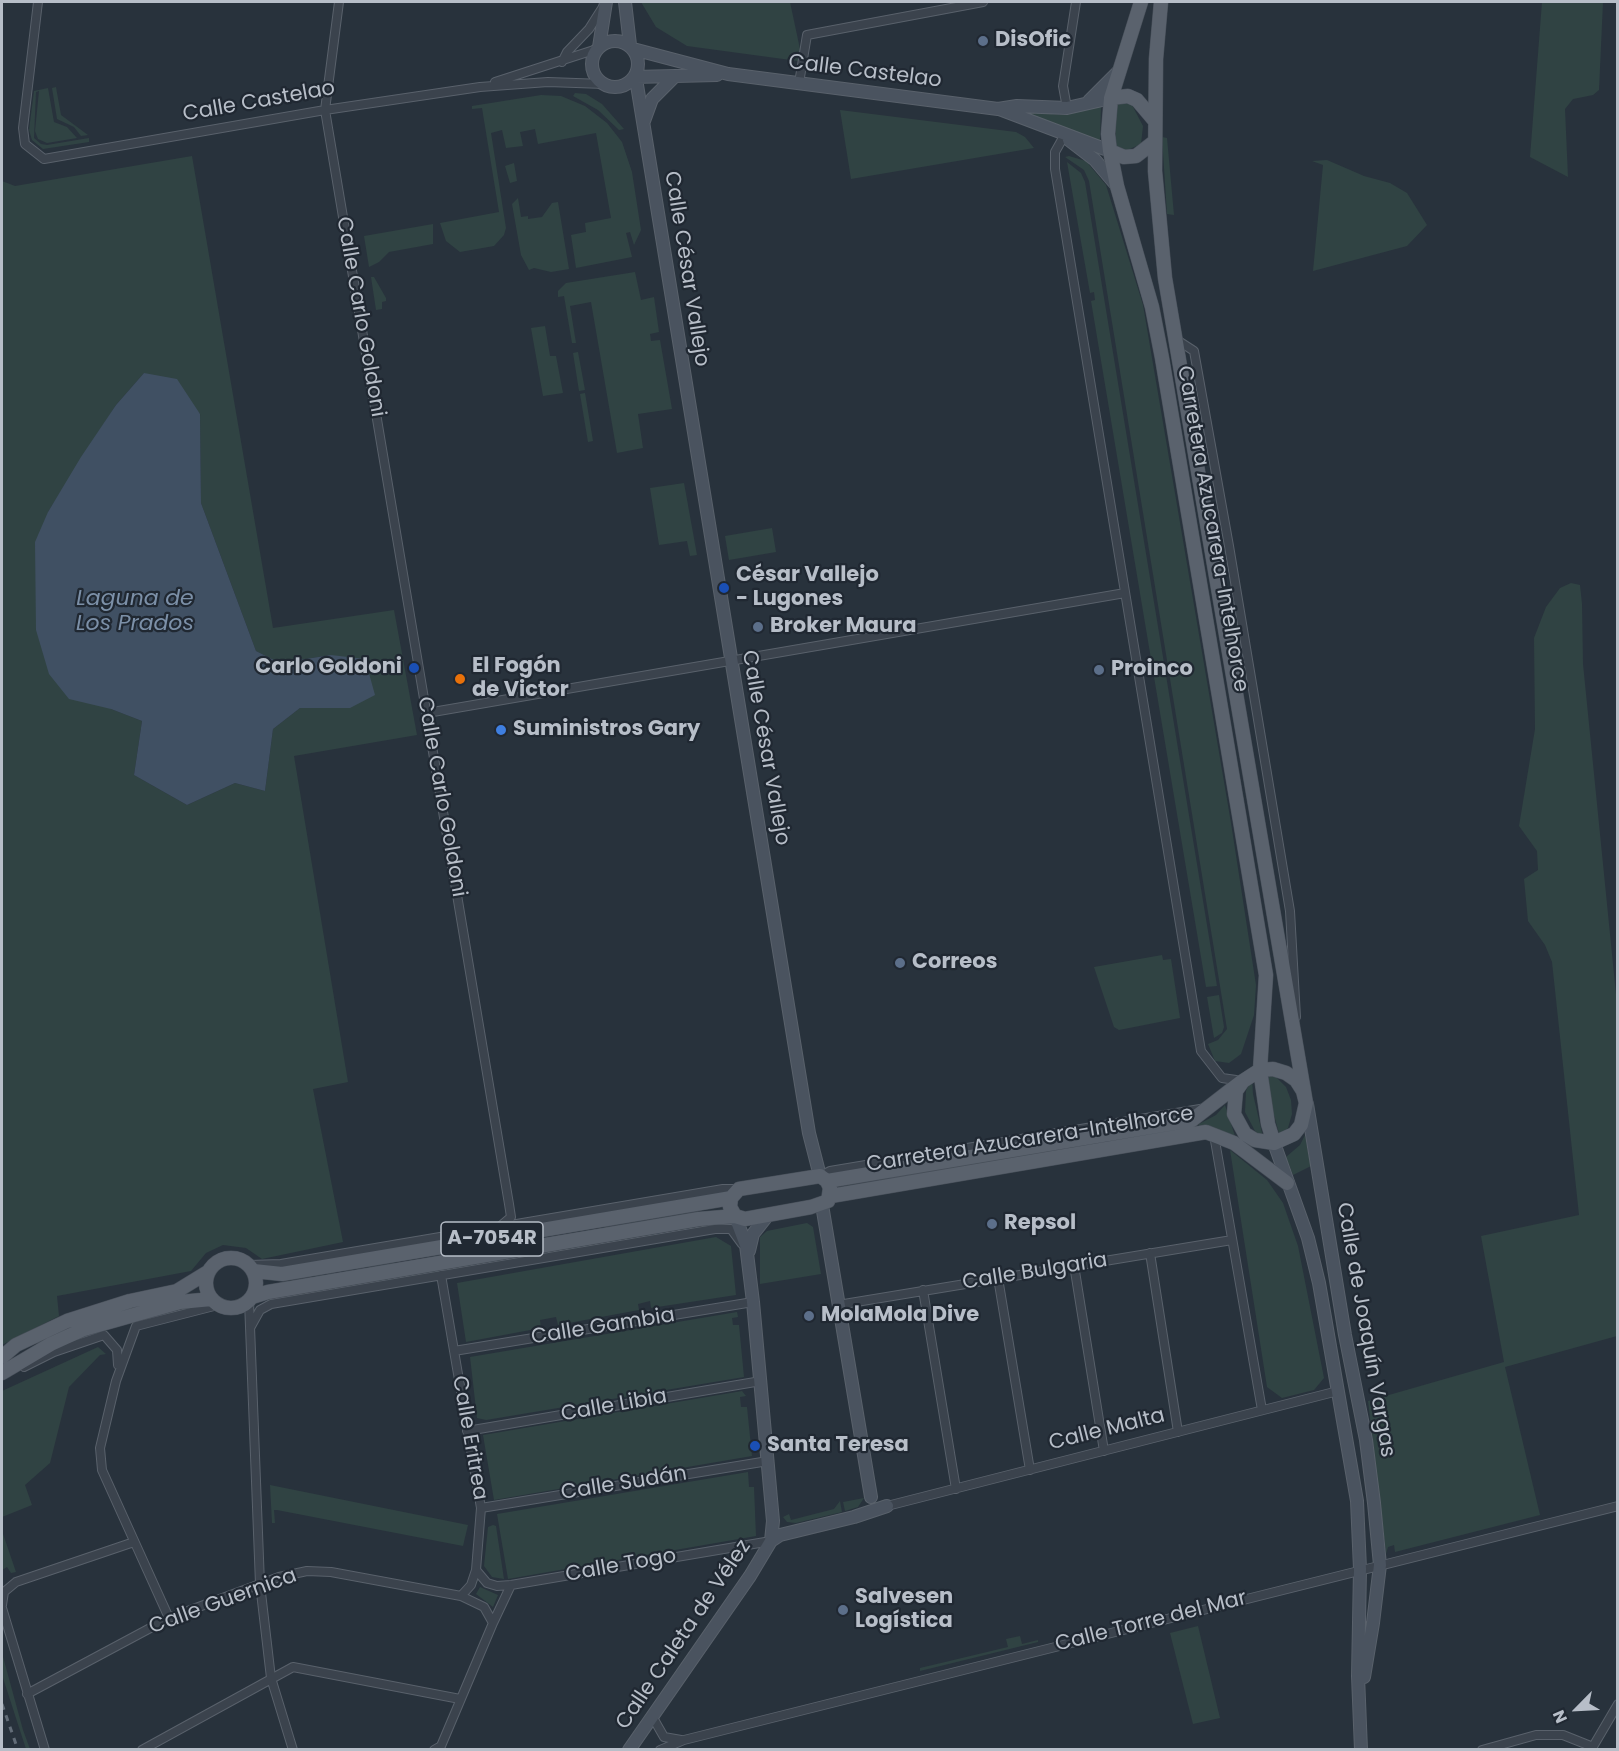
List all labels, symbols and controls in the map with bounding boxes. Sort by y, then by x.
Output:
place label: DisOfic [995,28,1071,54]
marker: DisOfic [976,34,990,48]
street label: Calle Castelao [787,50,943,94]
street label: Calle Castelao [181,76,337,128]
street label: Calle César Vallejo [658,169,714,369]
street label: Calle Carlo Goldoni [330,215,390,419]
street label: Carretera Azucarera-Intelhorce [1171,364,1253,694]
place label: César Vallejo - Lugones [736,563,879,613]
marker: César Vallejo - Lugones [717,581,731,595]
water label: Laguna de Los Prados [76,586,194,638]
place label: Broker Maura [770,614,916,640]
marker: Broker Maura [751,620,765,634]
street label: Calle César Vallejo [735,649,795,847]
place label: El Fogón de Victor [472,654,569,704]
place label: Carlo Goldoni [255,655,402,681]
place label: Proinco [1111,657,1193,683]
marker: Carlo Goldoni [407,661,421,675]
marker: Proinco [1092,663,1106,677]
marker: El Fogón de Victor [453,672,467,686]
street label: Calle Carlo Goldoni [411,695,471,899]
place label: Suministros Gary [513,717,700,743]
marker: Suministros Gary [494,723,508,737]
place label: Correos [912,950,997,976]
marker: Correos [893,956,907,970]
street label: Carretera Azucarera-Intelhorce [865,1102,1195,1178]
street label: Calle de Joaquín Vargas [1330,1201,1400,1459]
place label: Repsol [1004,1211,1076,1237]
marker: Repsol [985,1217,999,1231]
road number: A-7054R [441,1222,543,1256]
street label: Calle Bulgaria [961,1248,1109,1296]
street label: Calle Gambia [529,1303,677,1351]
place label: MolaMola Dive [821,1303,979,1329]
marker: MolaMola Dive [802,1309,816,1323]
street label: Calle Eritrea [446,1374,492,1502]
street label: Calle Libia [559,1384,669,1428]
street label: Calle Malta [1046,1403,1168,1457]
place label: Santa Teresa [767,1433,909,1459]
marker: Santa Teresa [748,1439,762,1453]
street label: Calle Sudán [559,1462,689,1506]
street label: Calle Caleta de Vélez [611,1535,757,1735]
street label: Calle Togo [564,1544,678,1588]
street label: Calle Guernica [146,1564,300,1640]
place label: Salvesen Logística [855,1585,953,1635]
street label: Calle Torre del Mar [1053,1586,1249,1658]
marker: Salvesen Logística [836,1603,850,1617]
north arrow [1547,1679,1607,1739]
text: N [1547,1706,1573,1727]

